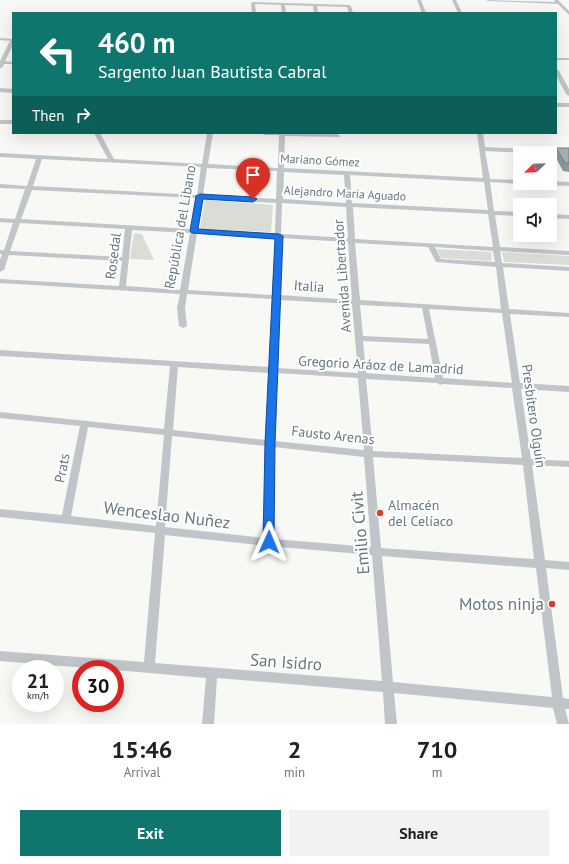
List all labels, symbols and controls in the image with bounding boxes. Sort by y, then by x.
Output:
text: 460 m [98,24,175,61]
icon: left [32,28,84,80]
text: Sargento Juan Bautista Cabral [98,60,327,83]
icon: right [72,104,94,126]
text: Then [32,106,64,125]
north arrow [513,146,557,190]
map controls [513,146,557,242]
street label: Mariano Gómez [280,150,360,170]
pin [236,158,270,199]
street label: República del Libano [160,164,200,290]
icon: arrive [242,164,264,186]
street label: Alejandro María Aguado [283,182,407,204]
button: sound [513,198,557,242]
street label: Avenida Libertador [329,219,355,333]
street label: Rosedal [101,232,125,280]
street label: Italia [293,276,325,296]
street label: Gregorio Aráoz de Lamadrid [298,352,464,378]
street label: Presbítero Olguín [518,363,550,469]
street label: Fausto Arenas [290,422,376,448]
street label: Prats [50,452,74,484]
street label: Emilio Civit [345,490,375,576]
street label: Wenceslao Nuñez [102,496,232,534]
place label: Almacén del Celíaco [388,496,453,530]
marker: Almacén del Celíaco [375,508,385,518]
position arrow [248,521,290,563]
place label: Motos ninja [459,593,544,615]
marker: Motos ninja [547,599,557,609]
street label: San Isidro [249,649,323,675]
speed limit sign: 30 [72,660,124,712]
text: 21 [27,668,49,694]
text: km/h [27,689,49,702]
text: 15:46 [112,734,172,765]
text: 2 [288,734,301,765]
text: 710 [417,734,457,765]
text: Arrival [124,764,160,781]
text: min [284,764,305,781]
text: m [432,764,442,781]
button: Exit [20,810,281,856]
button: Share [289,810,549,856]

